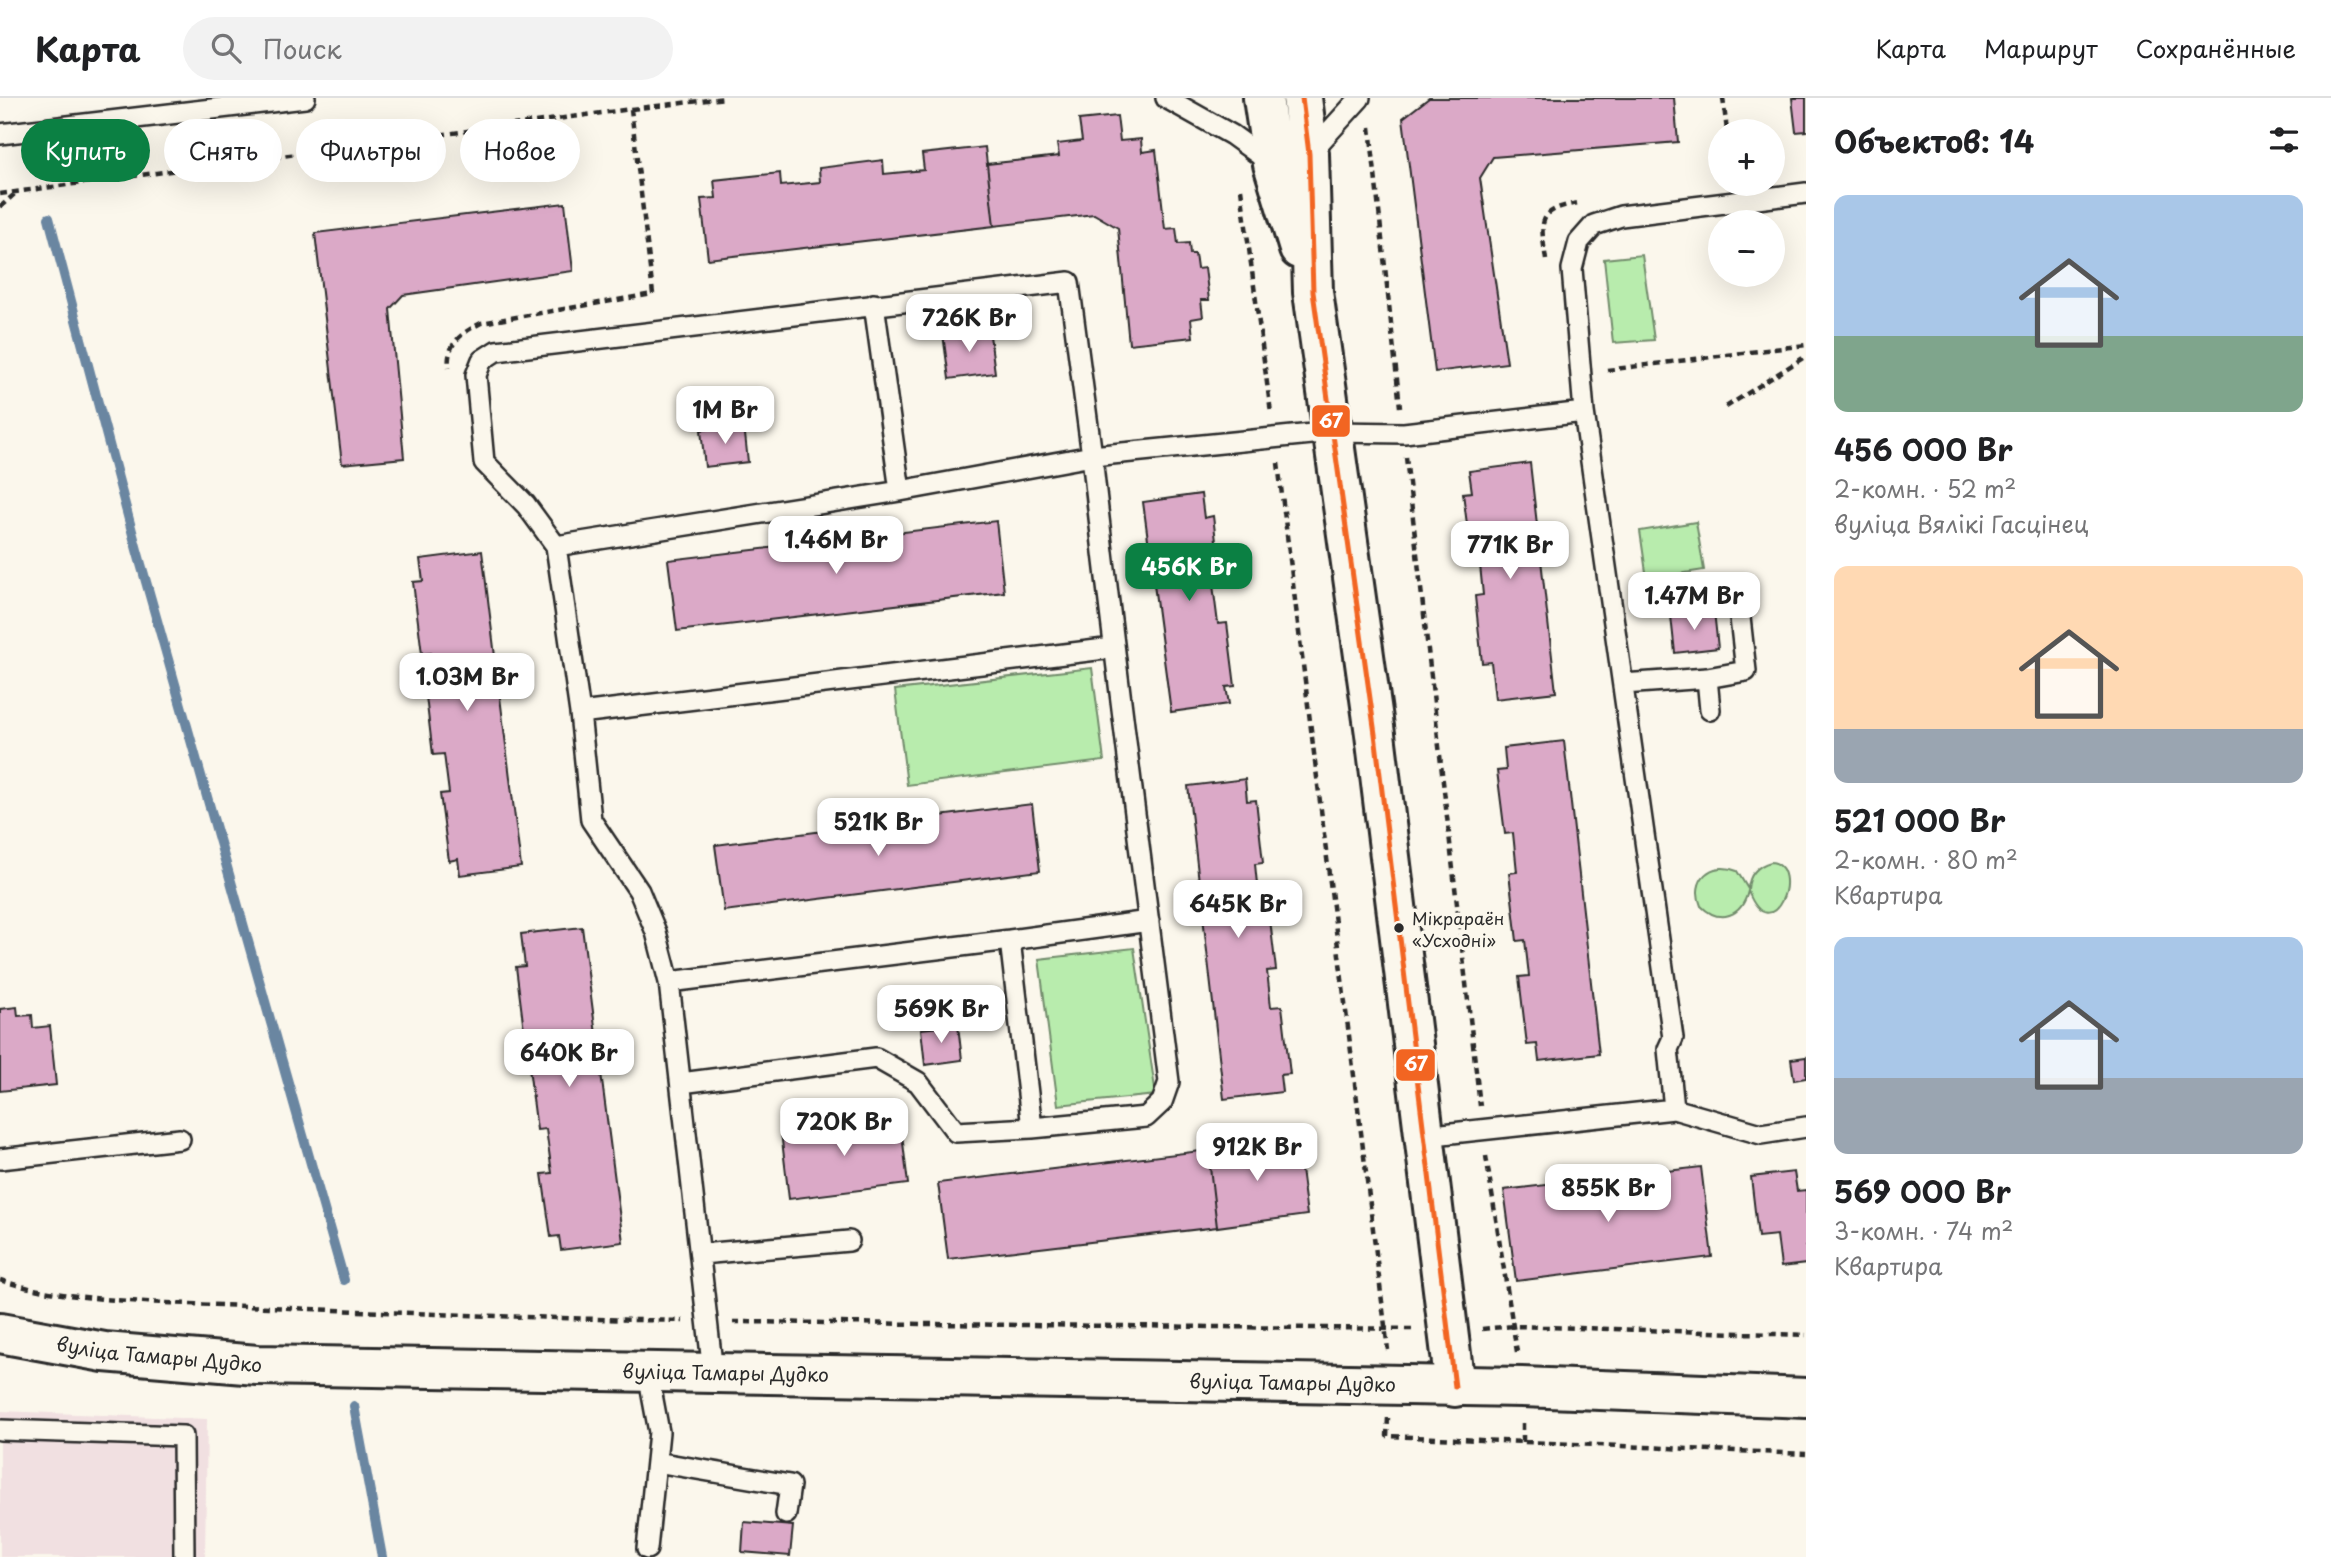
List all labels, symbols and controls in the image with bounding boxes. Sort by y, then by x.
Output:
search box [183,17,673,80]
text: Карта [35,23,141,73]
icon: search [207,29,245,67]
text: Поиск [263,29,342,68]
text: Карта [1875,30,1946,66]
text: Маршрут [1984,30,2098,66]
text: Сохранённые [2136,30,2296,66]
text: Объектов: 14 [1834,118,2034,163]
chip: Купить [21,119,150,182]
chip: Снять [164,119,282,182]
chip: Фильтры [296,119,446,182]
chip: Новое [460,119,580,182]
map controls [1708,119,1785,287]
button: + [1708,119,1785,196]
icon: filters [2265,121,2303,159]
button: − [1708,210,1785,287]
icon: home [2006,240,2132,366]
pin: 726K Br [904,294,1034,354]
text: 726K Br [922,299,1016,334]
pin: 1M Br [676,386,774,446]
text: 1M Br [692,391,758,426]
line badge: 67 [1311,404,1351,438]
text: 67 [1319,406,1343,434]
text: 456 000 Br [1834,426,2013,471]
text: 2-комн. · 52 m² [1834,471,2016,506]
text: вуліца Вялікі Гасцінец [1834,506,2089,541]
pin: 1.46M Br [764,517,908,576]
text: 1.46M Br [784,521,888,556]
pin: 771K Br [1445,522,1575,581]
text: 771K Br [1467,526,1553,561]
pin: 456K Br [1124,544,1254,603]
text: 456K Br [1141,548,1237,583]
pin: 1.47M Br [1622,573,1766,632]
text: 1.47M Br [1644,577,1744,612]
icon: home [2006,611,2132,737]
pin: 1.03M Br [395,654,539,713]
text: 1.03M Br [415,658,519,693]
text: 521 000 Br [1834,797,2005,842]
pin: 521K Br [813,798,943,858]
text: 521K Br [833,803,923,838]
text: 2-комн. · 80 m² [1834,842,2018,877]
text: Квартира [1834,877,1942,912]
pin: 645K Br [1173,880,1303,940]
text: 645K Br [1189,885,1287,920]
place label: Мікрараён «Усходні» [1412,905,1504,953]
marker: Мікрараён «Усходні» [1392,921,1406,935]
icon: home [2006,982,2132,1108]
pin: 569K Br [876,986,1006,1045]
text: 569K Br [893,990,989,1025]
pin: 640K Br [504,1030,634,1089]
text: 640K Br [520,1034,618,1069]
line badge: 67 [1395,1048,1436,1082]
text: 67 [1404,1049,1428,1077]
pin: 720K Br [779,1098,909,1158]
text: 720K Br [796,1103,892,1138]
pin: 912K Br [1192,1124,1322,1183]
text: 912K Br [1212,1128,1302,1163]
pin: 855K Br [1543,1164,1673,1224]
text: 569 000 Br [1834,1168,2011,1213]
text: 855K Br [1561,1169,1655,1204]
text: 3-комн. · 74 m² [1834,1213,2013,1248]
text: Квартира [1834,1248,1942,1283]
street label: вуліца Тамары Дудко [54,1329,263,1378]
street label: вуліца Тамары Дудко [622,1356,829,1388]
street label: вуліца Тамары Дудко [1189,1366,1396,1398]

